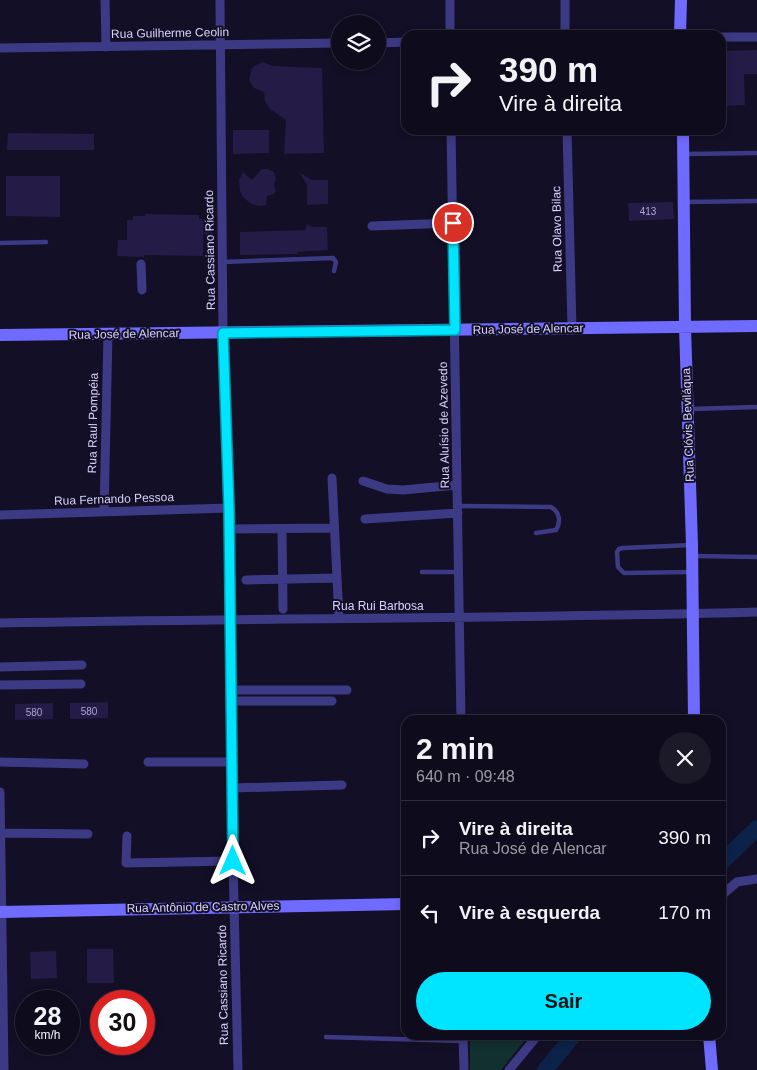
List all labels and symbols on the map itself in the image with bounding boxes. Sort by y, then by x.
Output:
street label: Rua Guilherme Ceolin [111,25,229,41]
street label: Rua Olavo Bilac [549,186,565,272]
street label: Rua Cassiano Ricardo [202,190,218,310]
pin [432,202,474,244]
house number: 413 [640,206,657,217]
street label: Rua José de Alencar [473,321,583,337]
street label: Rua José de Alencar [69,326,179,342]
street label: Rua Aluísio de Azevedo [436,361,452,488]
street label: Rua Clóvis Beviláqua [679,367,697,482]
street label: Rua Raul Pompéia [85,372,101,473]
street label: Rua Fernando Pessoa [54,490,175,508]
street label: Rua Rui Barbosa [332,599,424,613]
house number: 580 [81,706,98,717]
house number: 580 [26,707,43,718]
position arrow [206,834,258,886]
street label: Rua Antônio de Castro Alves [127,899,279,915]
street label: Rua Cassiano Ricardo [215,925,231,1045]
speed limit sign: 30 [90,990,155,1055]

